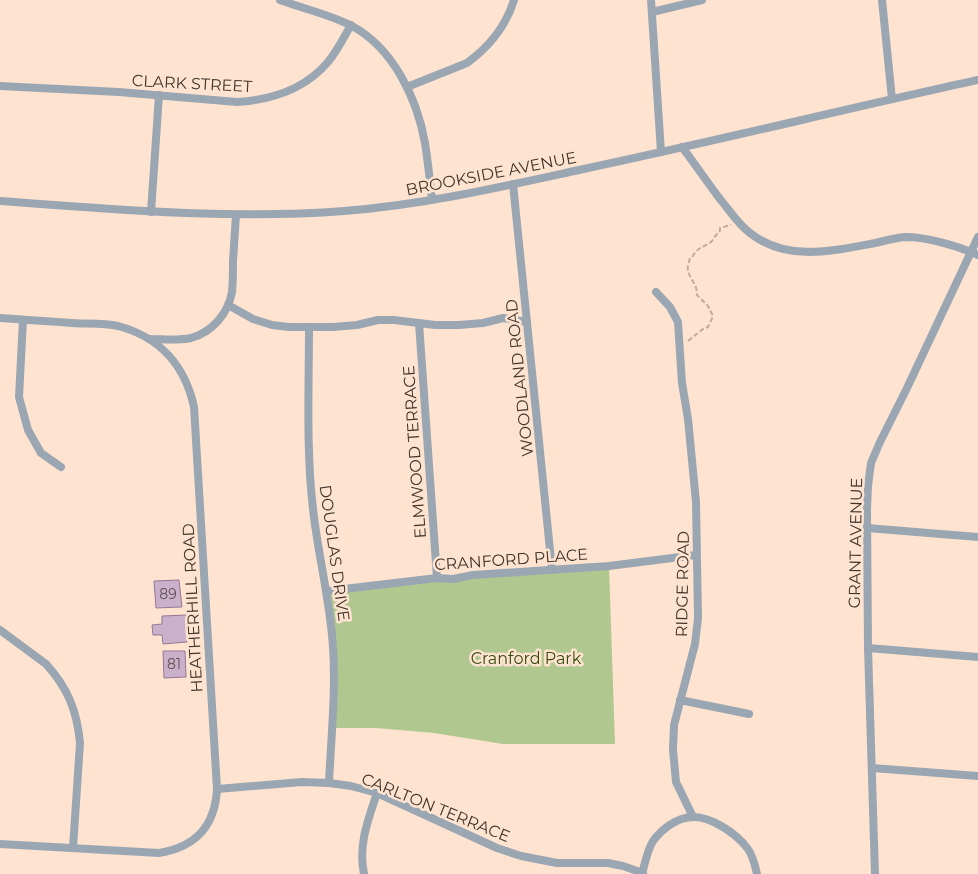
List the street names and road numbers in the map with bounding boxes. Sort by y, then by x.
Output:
street label: CLARK STREET [131,71,253,96]
street label: BROOKSIDE AVENUE [404,148,578,199]
street label: WOODLAND ROAD [502,298,537,458]
street label: ELMWOOD TERRACE [399,365,430,539]
street label: GRANT AVENUE [845,478,866,609]
street label: DOUGLAS DRIVE [316,484,353,623]
street label: HEATHERHILL ROAD [179,523,206,693]
street label: RIDGE ROAD [672,531,693,637]
street label: CRANFORD PLACE [434,545,588,574]
street label: CARLTON TERRACE [359,769,513,846]

